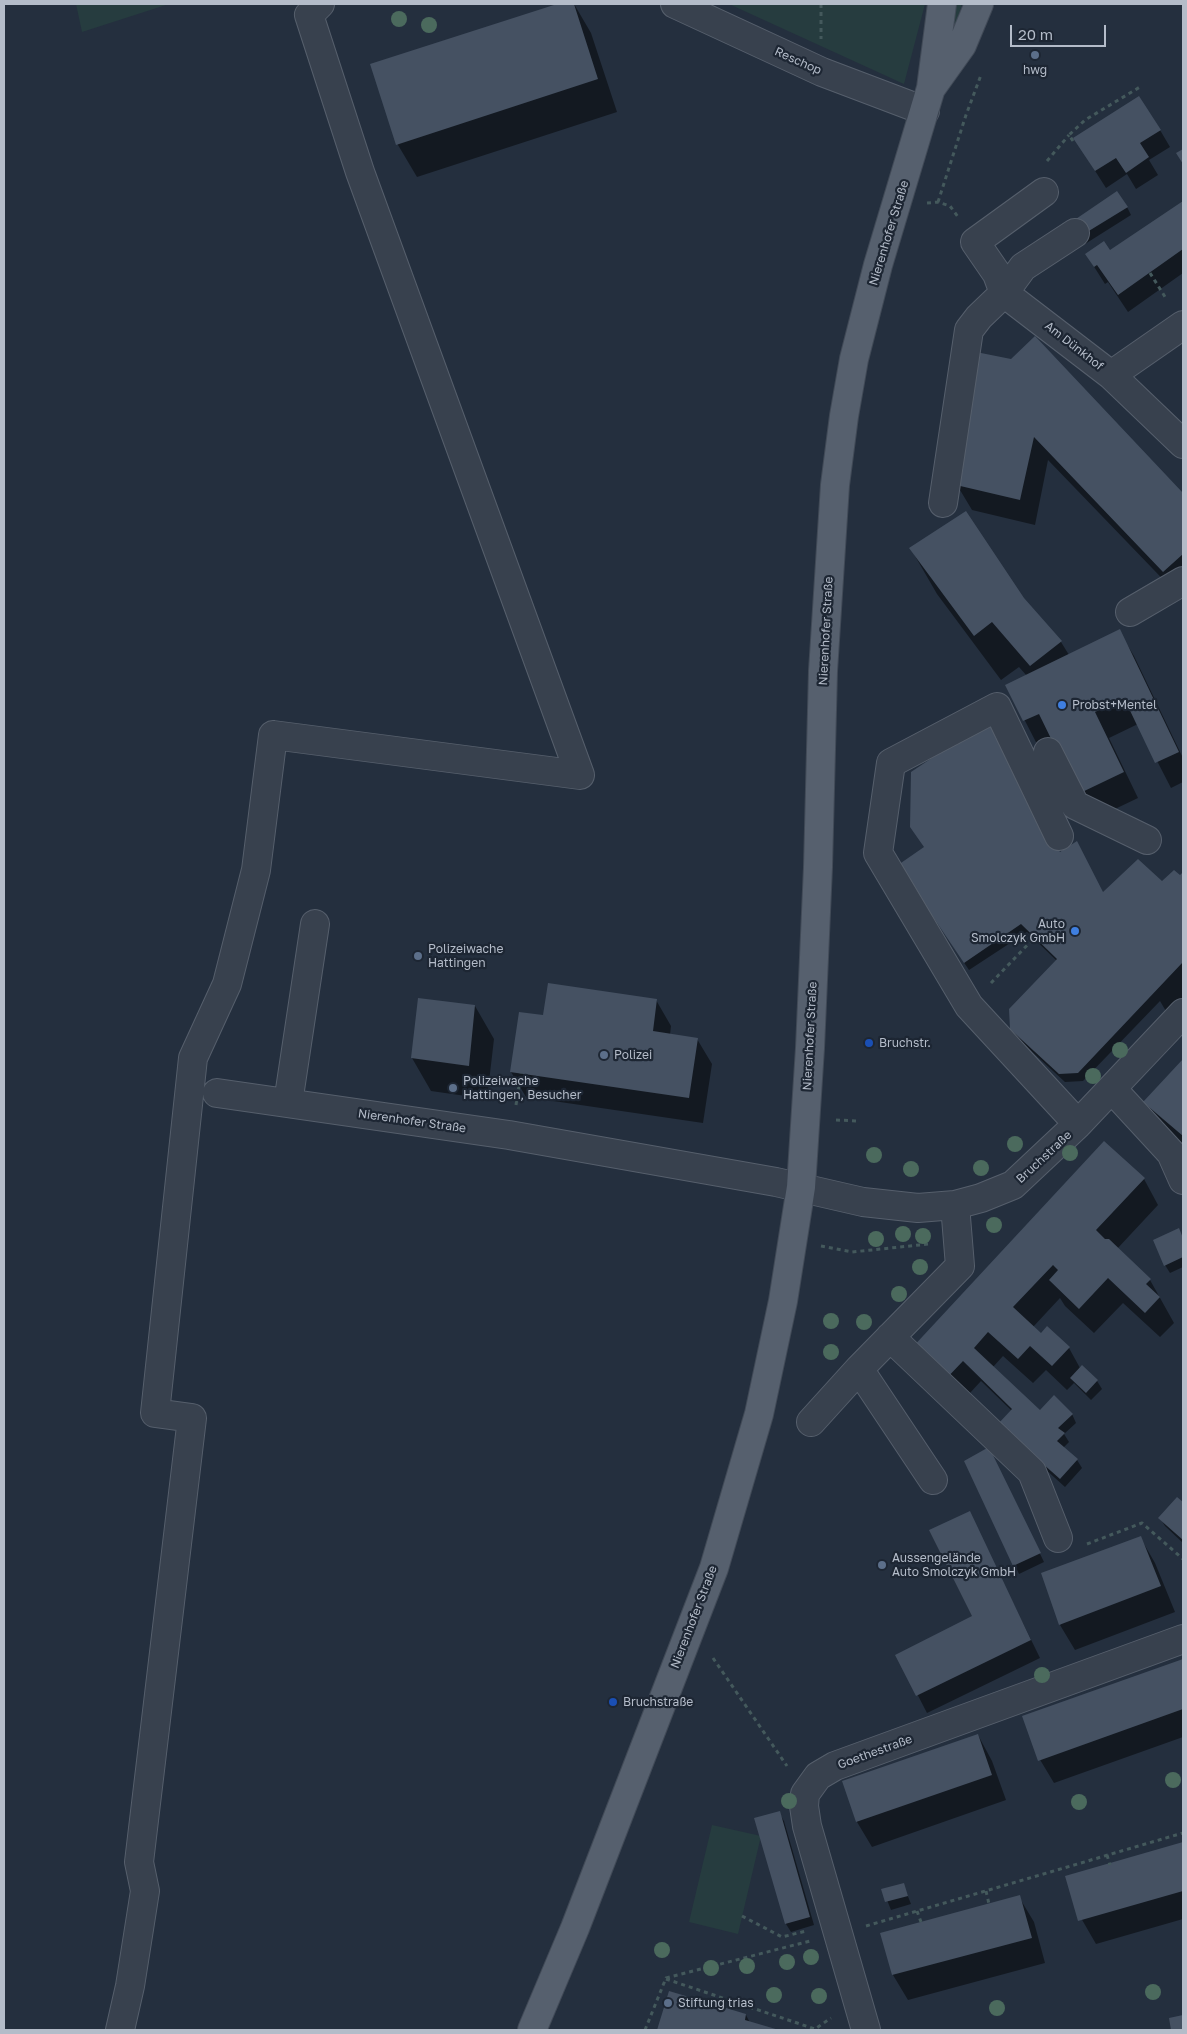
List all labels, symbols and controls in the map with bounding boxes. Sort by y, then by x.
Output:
scale bar [1012,15,1108,47]
text: 20 m [1018,25,1053,43]
street label: Reschop [772,44,824,78]
marker: hwg [1029,49,1041,61]
place label: hwg [1023,63,1047,77]
street label: Nierenhofer Straße [866,179,912,287]
street label: Am Dünkhof [1042,319,1106,373]
street label: Nierenhofer Straße [816,576,836,686]
place label: Probst+Mentel [1072,698,1157,712]
marker: Probst+Mentel [1056,699,1068,711]
place label: Auto Smolczyk GmbH [971,917,1065,945]
marker: Auto Smolczyk GmbH [1069,925,1081,937]
place label: Polizeiwache Hattingen [428,942,503,970]
marker: Polizeiwache Hattingen [412,950,424,962]
street label: Nierenhofer Straße [800,981,820,1091]
place label: Bruchstr. [879,1036,931,1050]
marker: Bruchstr. [863,1037,875,1049]
place label: Polizei [614,1048,652,1062]
marker: Polizei [598,1049,610,1061]
place label: Polizeiwache Hattingen, Besucher [463,1074,581,1102]
marker: Polizeiwache Hattingen, Besucher [447,1082,459,1094]
street label: Nierenhofer Straße [357,1106,467,1136]
street label: Bruchstraße [1013,1128,1075,1186]
place label: Aussengelände Auto Smolczyk GmbH [892,1551,1016,1579]
marker: Aussengelände Auto Smolczyk GmbH [876,1559,888,1571]
street label: Nierenhofer Straße [668,1564,720,1670]
place label: Bruchstraße [623,1695,693,1709]
marker: Bruchstraße [607,1696,619,1708]
street label: Goethestraße [836,1732,914,1772]
place label: Stiftung trias [678,1996,754,2010]
marker: Stiftung trias [662,1997,674,2009]

